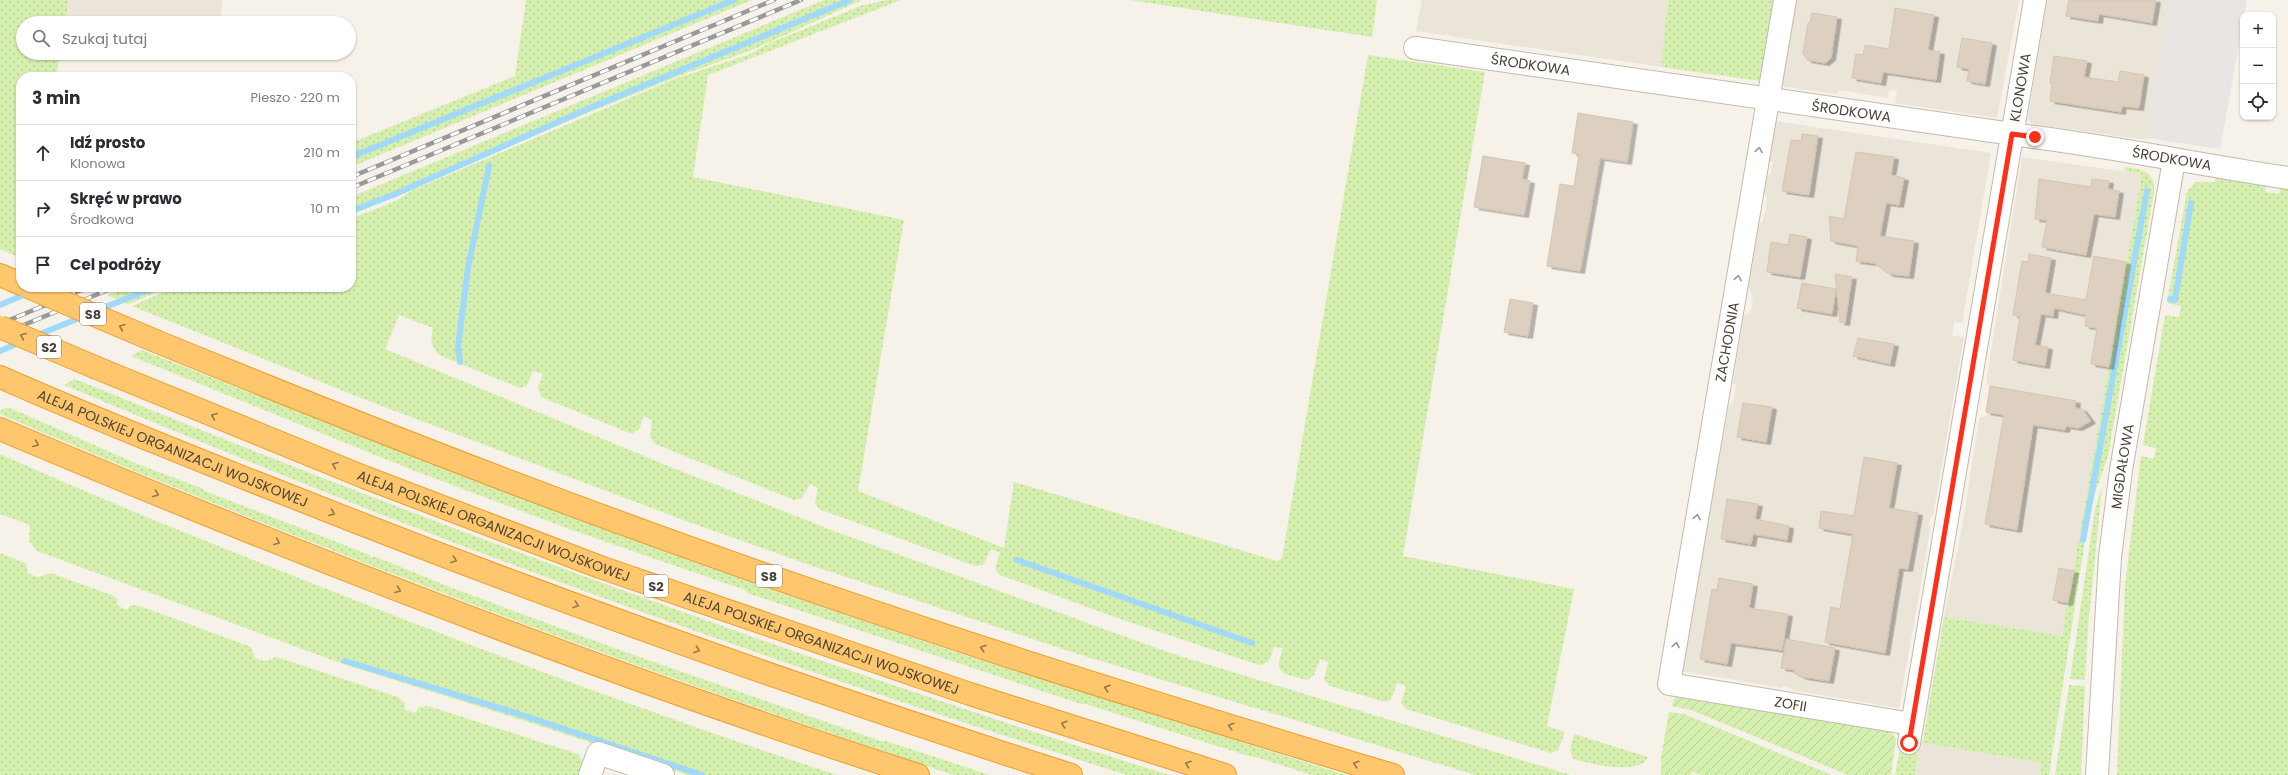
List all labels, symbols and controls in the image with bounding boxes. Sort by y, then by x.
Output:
map controls [2240,12,2276,120]
button: + [2240,12,2276,48]
search box [16,16,356,60]
icon: search [30,27,52,49]
text: Szukaj tutaj [62,28,147,49]
button: − [2240,48,2276,84]
street label: ŚRODKOWA [1490,49,1572,80]
street label: KLONOWA [2005,51,2036,123]
button: locate [2240,84,2276,120]
text: 3 min [32,86,80,110]
text: Pieszo · 220 m [251,88,340,107]
street label: ŚRODKOWA [1810,96,1893,127]
route end [2026,128,2044,146]
text: Idź prosto [70,132,145,153]
icon: ahead [32,142,54,164]
street label: ŚRODKOWA [2131,142,2213,175]
text: 210 m [303,143,340,162]
one-way arrow [1755,147,1763,153]
text: Klonowa [70,154,125,173]
text: Skręć w prawo [70,188,182,209]
icon: right [32,198,54,220]
text: 10 m [311,199,340,218]
text: Środkowa [70,210,134,229]
icon: arrive [32,254,54,276]
text: Cel podróży [70,254,161,275]
one-way arrow [1733,275,1742,282]
street label: ZACHODNIA [1710,300,1744,384]
road number: S8 [80,303,106,325]
one-way arrow [118,323,125,331]
one-way arrow [19,333,26,341]
road number: S2 [37,336,61,358]
street label: ALEJA POLSKIEJ ORGANIZACJI WOJSKOWEJ [34,384,311,512]
one-way arrow [211,413,218,421]
street label: MIGDAŁOWA [2106,422,2139,510]
one-way arrow [32,439,39,447]
one-way arrow [331,462,338,470]
street label: ALEJA POLSKIEJ ORGANIZACJI WOJSKOWEJ [354,465,633,587]
one-way arrow [152,490,159,498]
one-way arrow [329,508,336,516]
one-way arrow [1693,514,1701,520]
one-way arrow [273,538,280,546]
one-way arrow [450,556,457,564]
road number: S8 [756,565,782,587]
road number: S2 [644,575,668,597]
one-way arrow [394,585,401,593]
street label: ALEJA POLSKIEJ ORGANIZACJI WOJSKOWEJ [681,586,962,700]
one-way arrow [572,601,579,609]
one-way arrow [1671,642,1680,648]
one-way arrow [980,644,987,653]
one-way arrow [694,645,701,654]
one-way arrow [1104,684,1111,692]
street label: ZOFII [1773,692,1808,717]
one-way arrow [1061,720,1068,729]
one-way arrow [1228,722,1235,731]
route start [1900,734,1918,752]
one-way arrow [1185,760,1192,769]
one-way arrow [1352,760,1359,769]

